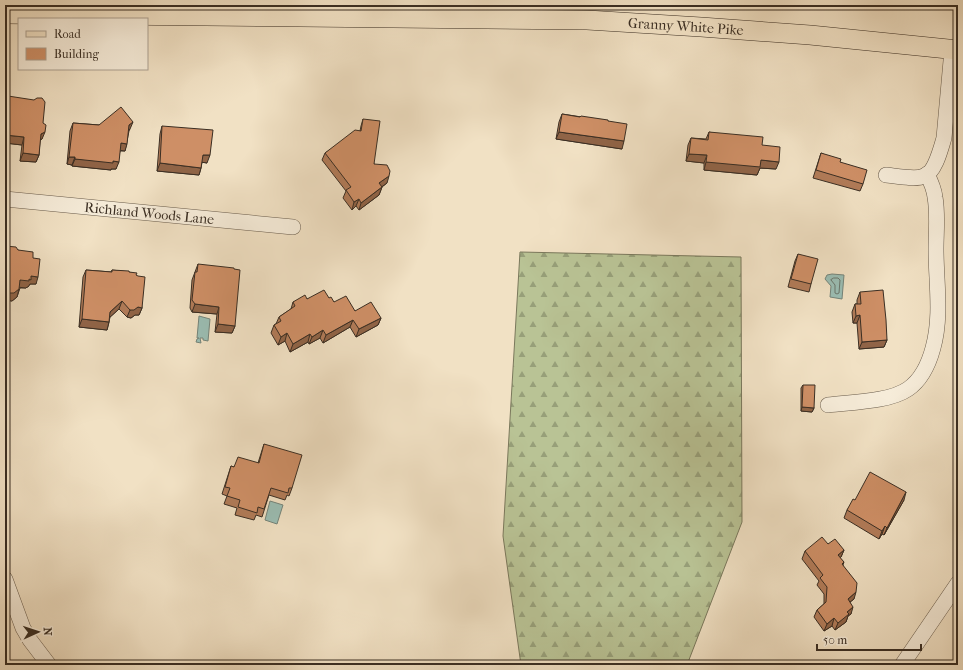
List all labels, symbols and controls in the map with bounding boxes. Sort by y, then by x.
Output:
street label: Granny White Pike [627,14,744,39]
legend [18,18,148,70]
text: Road [54,27,81,41]
text: Building [54,47,99,61]
street label: Richland Woods Lane [84,198,215,228]
north arrow [18,612,58,652]
scale bar [817,626,921,652]
text: N [41,627,54,637]
text: 50 m [823,633,847,647]

